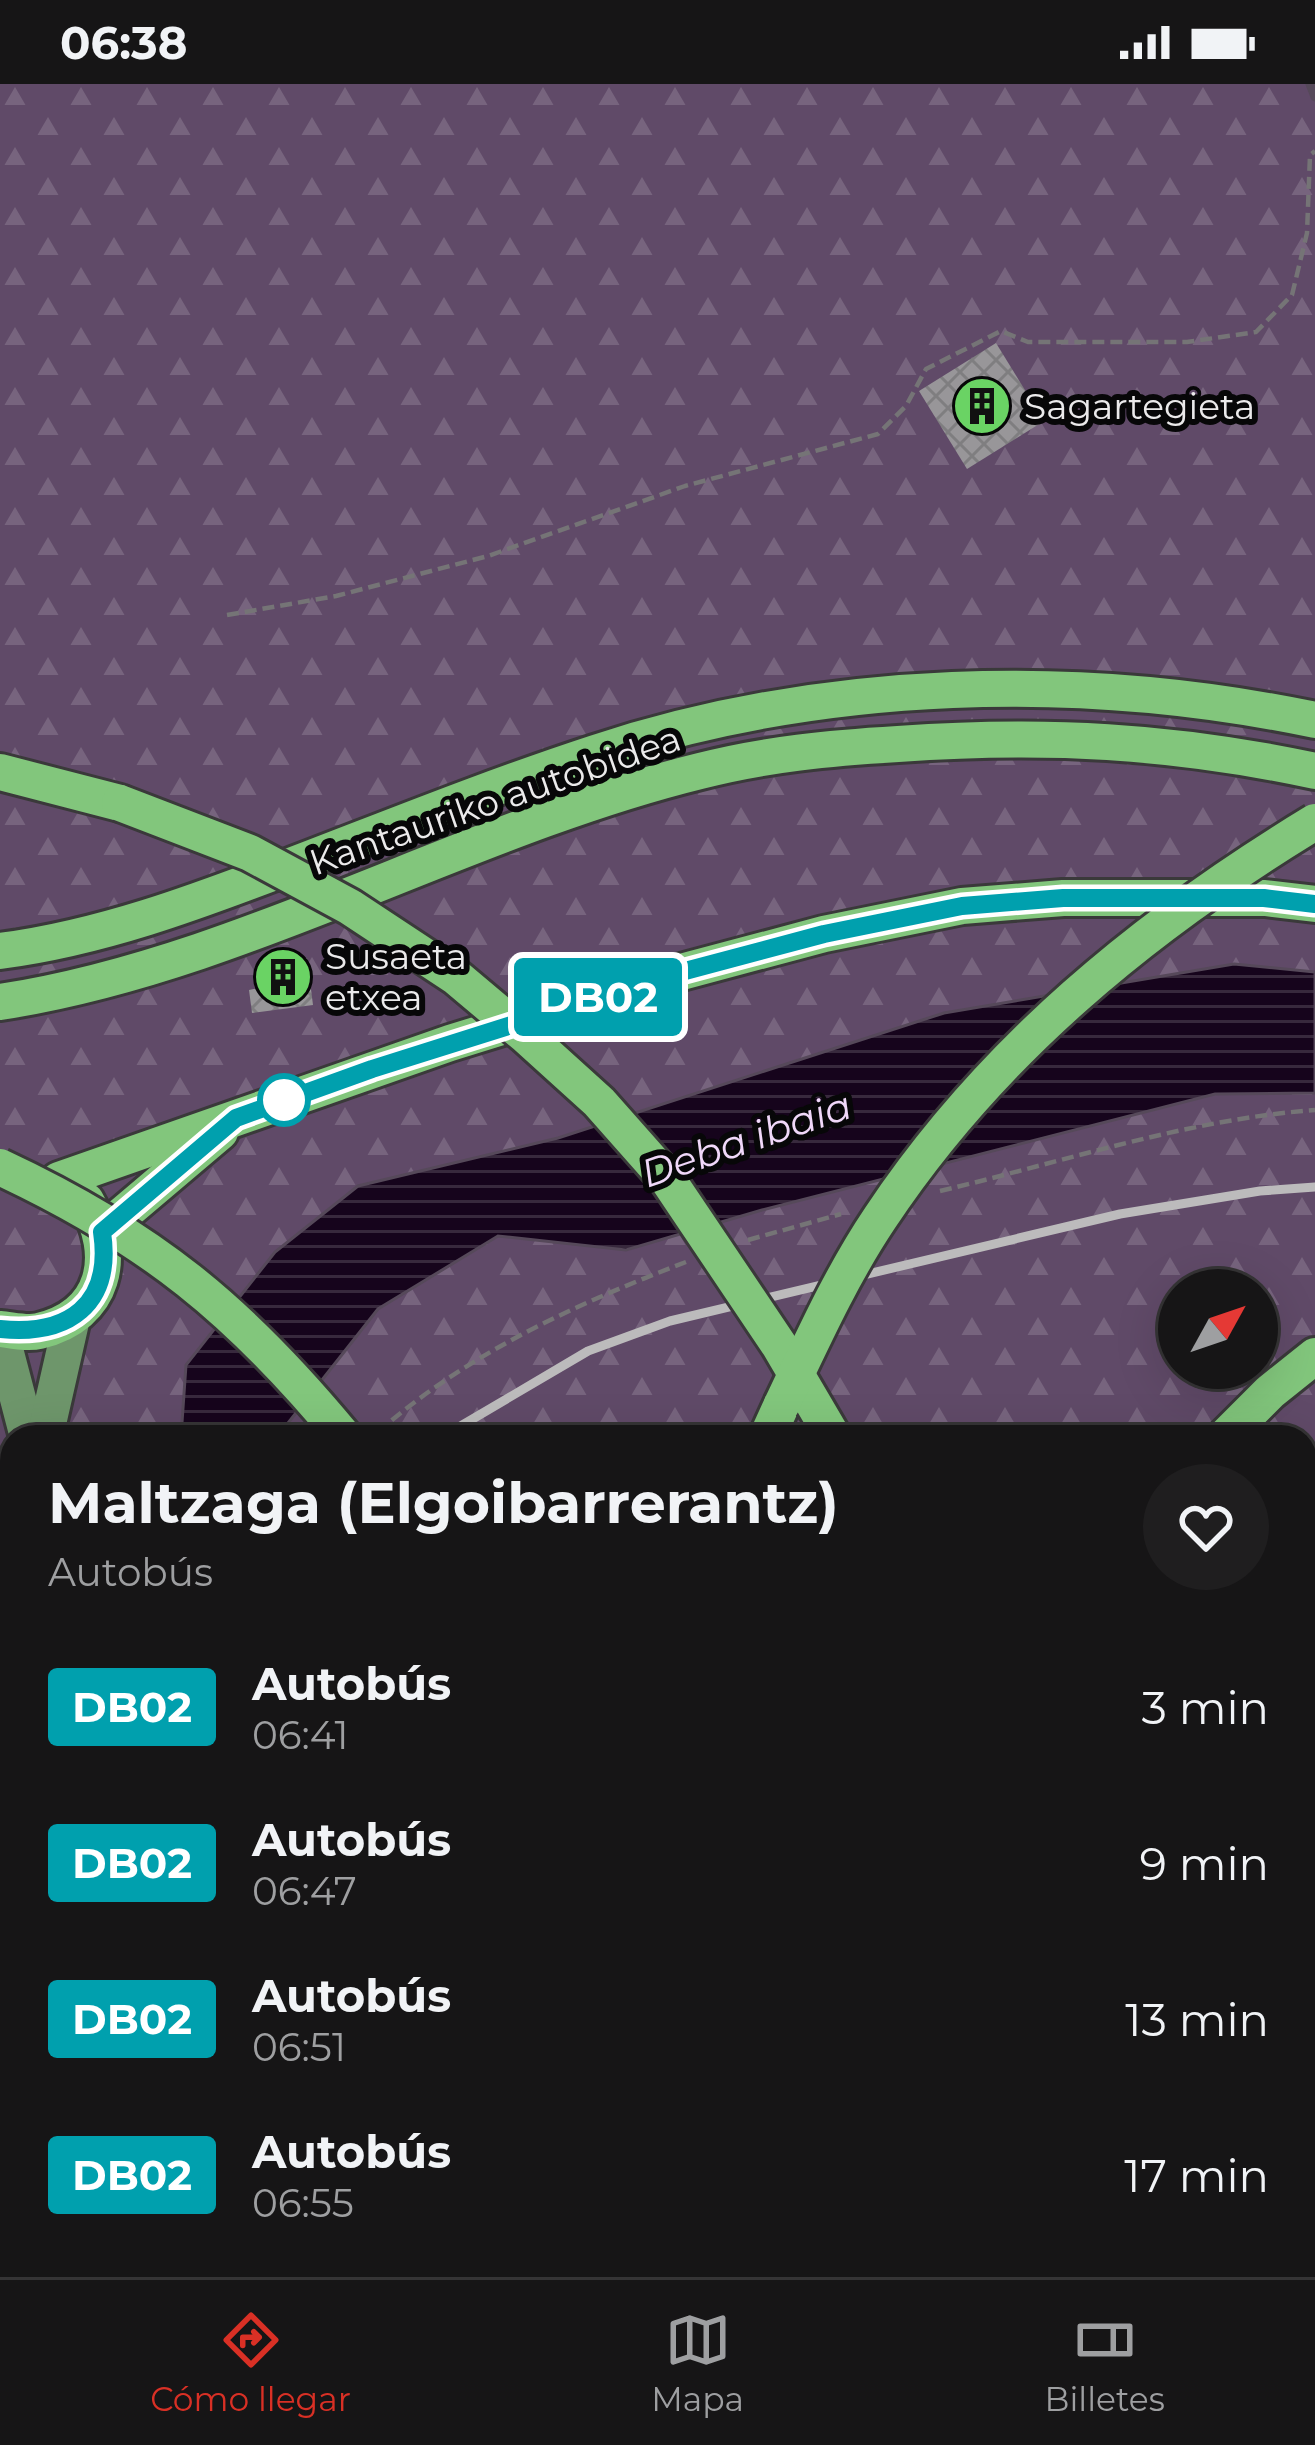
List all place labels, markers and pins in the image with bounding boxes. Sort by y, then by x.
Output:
building icon: Sagartegieta [951,375,1013,437]
place label: Sagartegieta [1024,384,1255,428]
place label: Susaeta etxea [325,934,467,1019]
building icon: Susaeta etxea [252,946,314,1008]
unlabelled marker [259,1075,309,1125]

